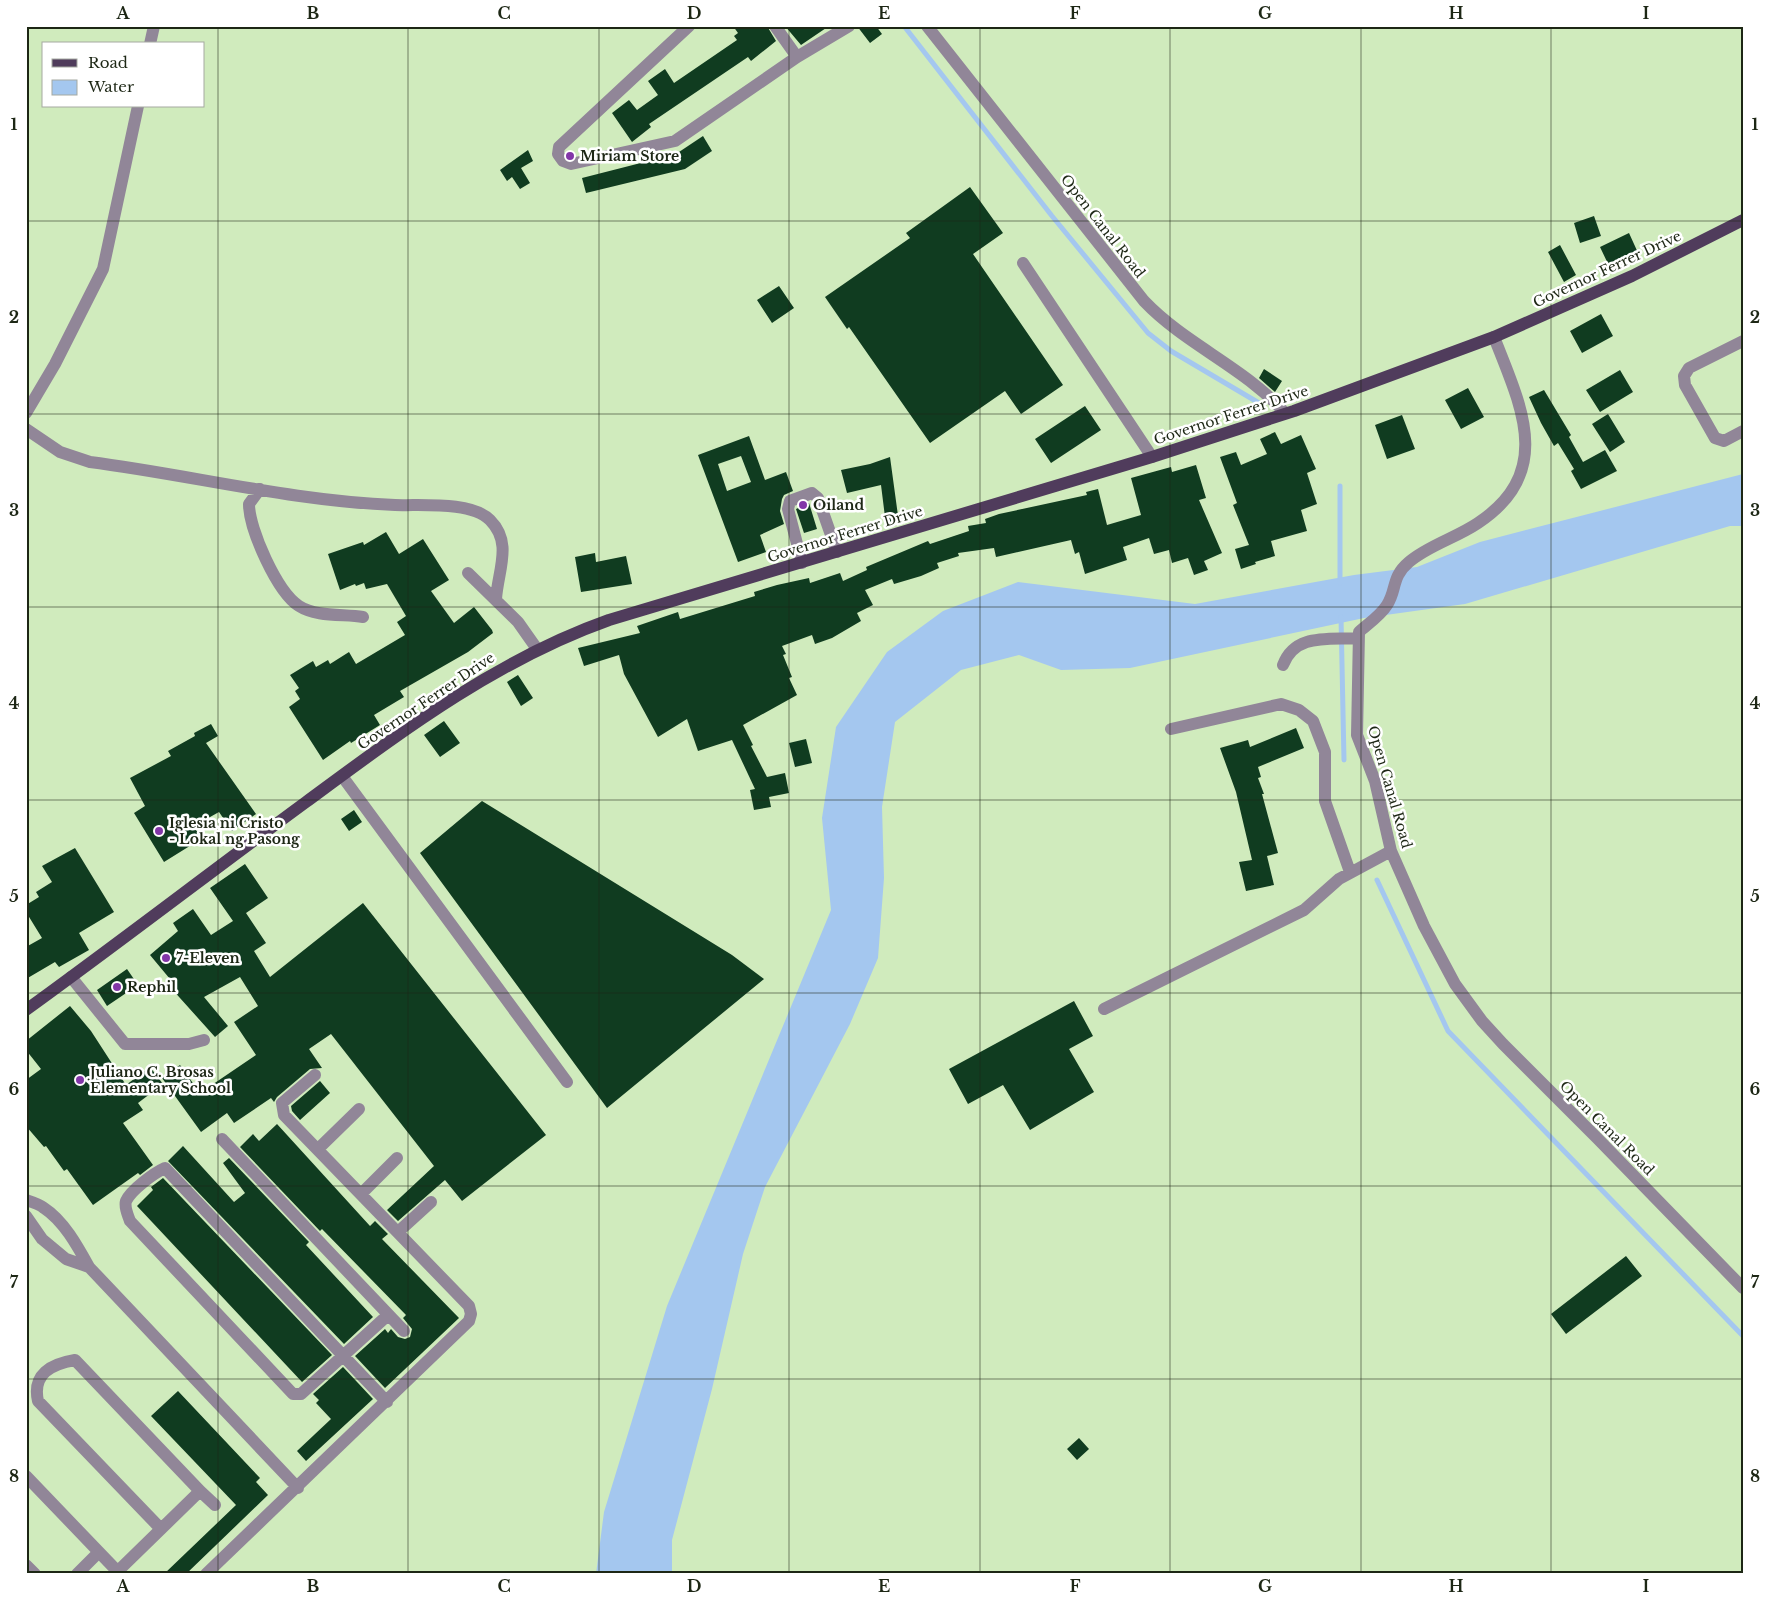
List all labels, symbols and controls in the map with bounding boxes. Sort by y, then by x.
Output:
text: A [116,3,131,23]
text: B [307,3,320,23]
text: C [497,3,511,23]
text: D [687,3,701,23]
text: E [878,3,890,23]
text: F [1069,3,1081,23]
text: G [1258,3,1272,23]
text: H [1448,3,1464,23]
text: I [1643,3,1650,23]
legend [42,42,205,108]
text: Road [88,53,128,72]
text: Water [87,77,135,96]
text: 1 [11,114,18,134]
text: 1 [1752,114,1759,134]
place label: Miriam Store [580,147,679,165]
marker: Miriam Store [564,150,576,162]
street label: Open Canal Road [1057,171,1149,282]
street label: Governor Ferrer Drive [1530,227,1684,311]
text: 2 [9,307,19,327]
text: 2 [1750,307,1760,327]
street label: Governor Ferrer Drive [1151,381,1311,449]
place label: Oiland [813,496,864,514]
marker: Oiland [797,499,809,511]
text: 3 [9,500,19,520]
text: 3 [1750,500,1760,520]
street label: Governor Ferrer Drive [765,502,925,566]
street label: Governor Ferrer Drive [354,648,498,754]
text: 4 [9,693,19,713]
text: 4 [1750,693,1760,713]
street label: Open Canal Road [1364,724,1416,851]
place label: Iglesia ni Cristo - Lokal ng Pasong [169,814,300,848]
marker: Iglesia ni Cristo - Lokal ng Pasong [153,825,165,837]
text: 5 [9,886,19,906]
text: 5 [1750,886,1760,906]
place label: 7-Eleven [176,949,240,967]
marker: 7-Eleven [160,952,172,964]
place label: Rephil [127,978,176,996]
marker: Rephil [111,981,123,993]
place label: Juliano C. Brosas Elementary School [87,1063,231,1097]
marker: Juliano C. Brosas Elementary School [74,1074,86,1086]
street label: Open Canal Road [1556,1077,1659,1180]
text: 6 [9,1079,20,1099]
text: 6 [1750,1079,1761,1099]
text: 7 [10,1272,19,1292]
text: 7 [1751,1272,1760,1292]
text: 8 [9,1466,19,1486]
text: 8 [1750,1466,1760,1486]
text: A [116,1576,131,1596]
text: B [307,1576,320,1596]
text: C [497,1576,511,1596]
text: D [687,1576,701,1596]
text: E [878,1576,890,1596]
text: F [1069,1576,1081,1596]
text: G [1258,1576,1272,1596]
text: H [1448,1576,1464,1596]
text: I [1643,1576,1650,1596]

